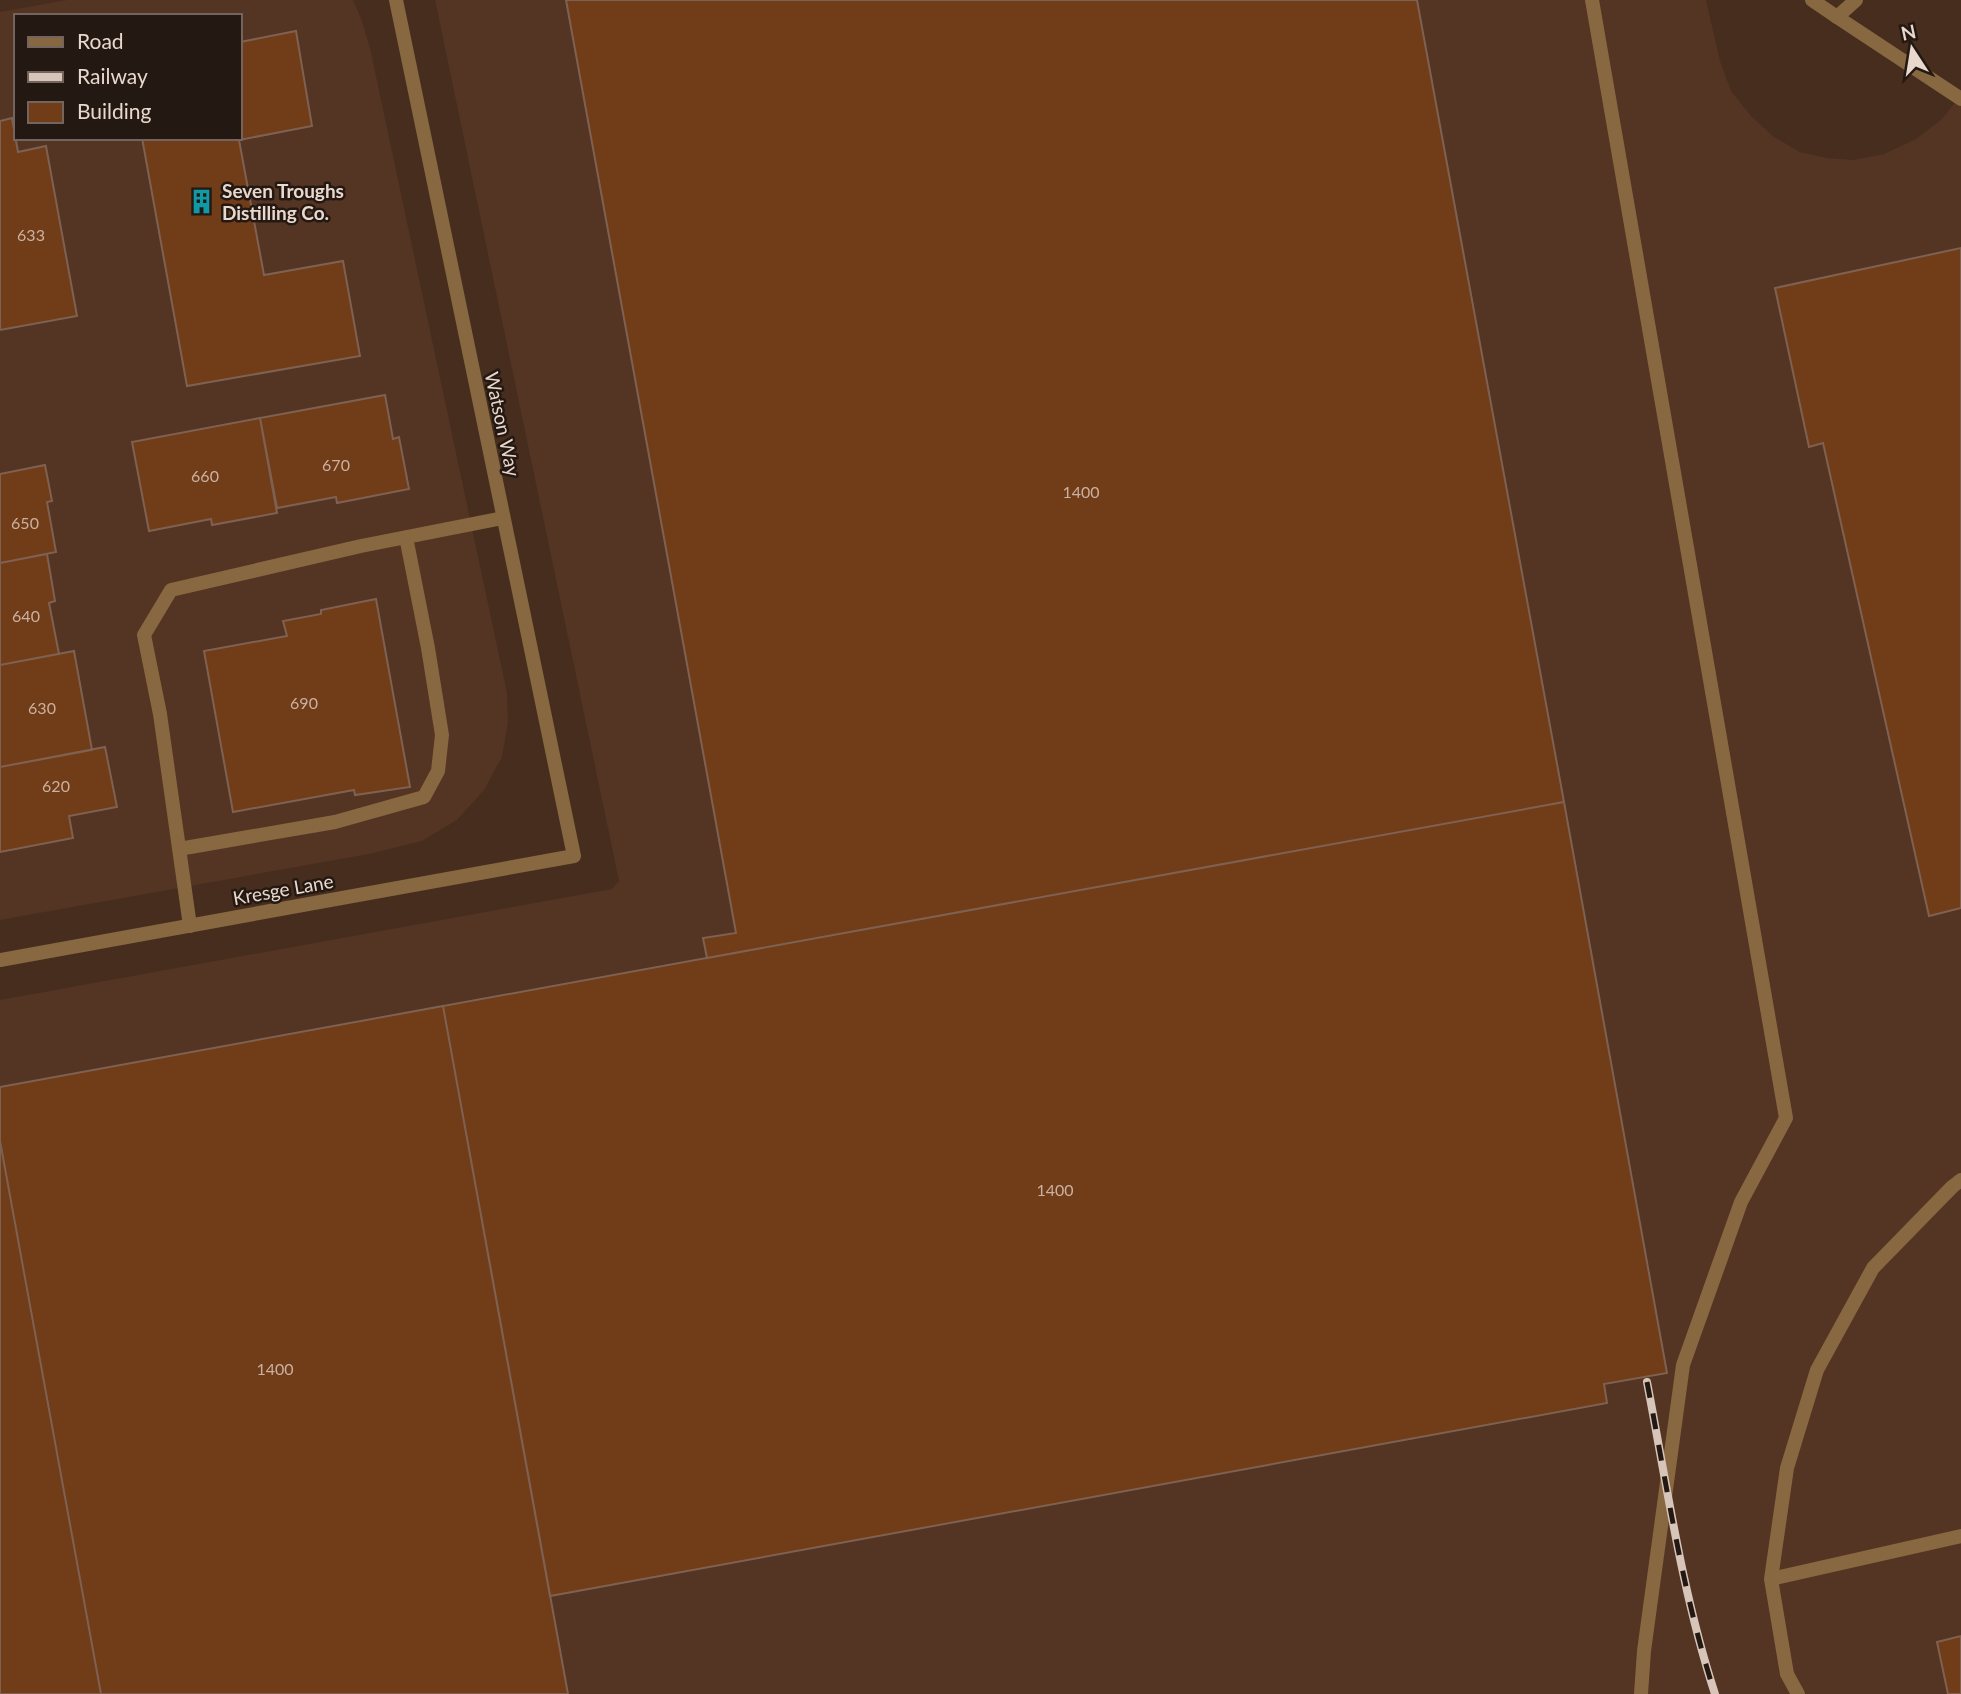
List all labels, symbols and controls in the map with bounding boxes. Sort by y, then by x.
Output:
legend [14,14,242,140]
north arrow [1877,14,1947,84]
text: N [1899,19,1918,45]
text: Road [77,28,124,53]
text: Railway [77,63,148,88]
text: Building [77,98,152,123]
place label: Seven Troughs Distilling Co. [222,179,344,224]
building icon: Seven Troughs Distilling Co. [188,187,216,215]
house number: 633 [17,225,45,244]
street label: Watson Way [481,369,525,479]
house number: 670 [322,455,350,474]
house number: 660 [191,466,219,485]
house number: 1400 [1062,482,1100,501]
house number: 650 [11,513,39,532]
house number: 640 [12,606,40,625]
house number: 690 [290,693,318,712]
house number: 630 [28,698,56,717]
house number: 620 [42,776,70,795]
street label: Kresge Lane [231,869,335,909]
house number: 1400 [1036,1180,1074,1199]
house number: 1400 [256,1359,294,1378]

